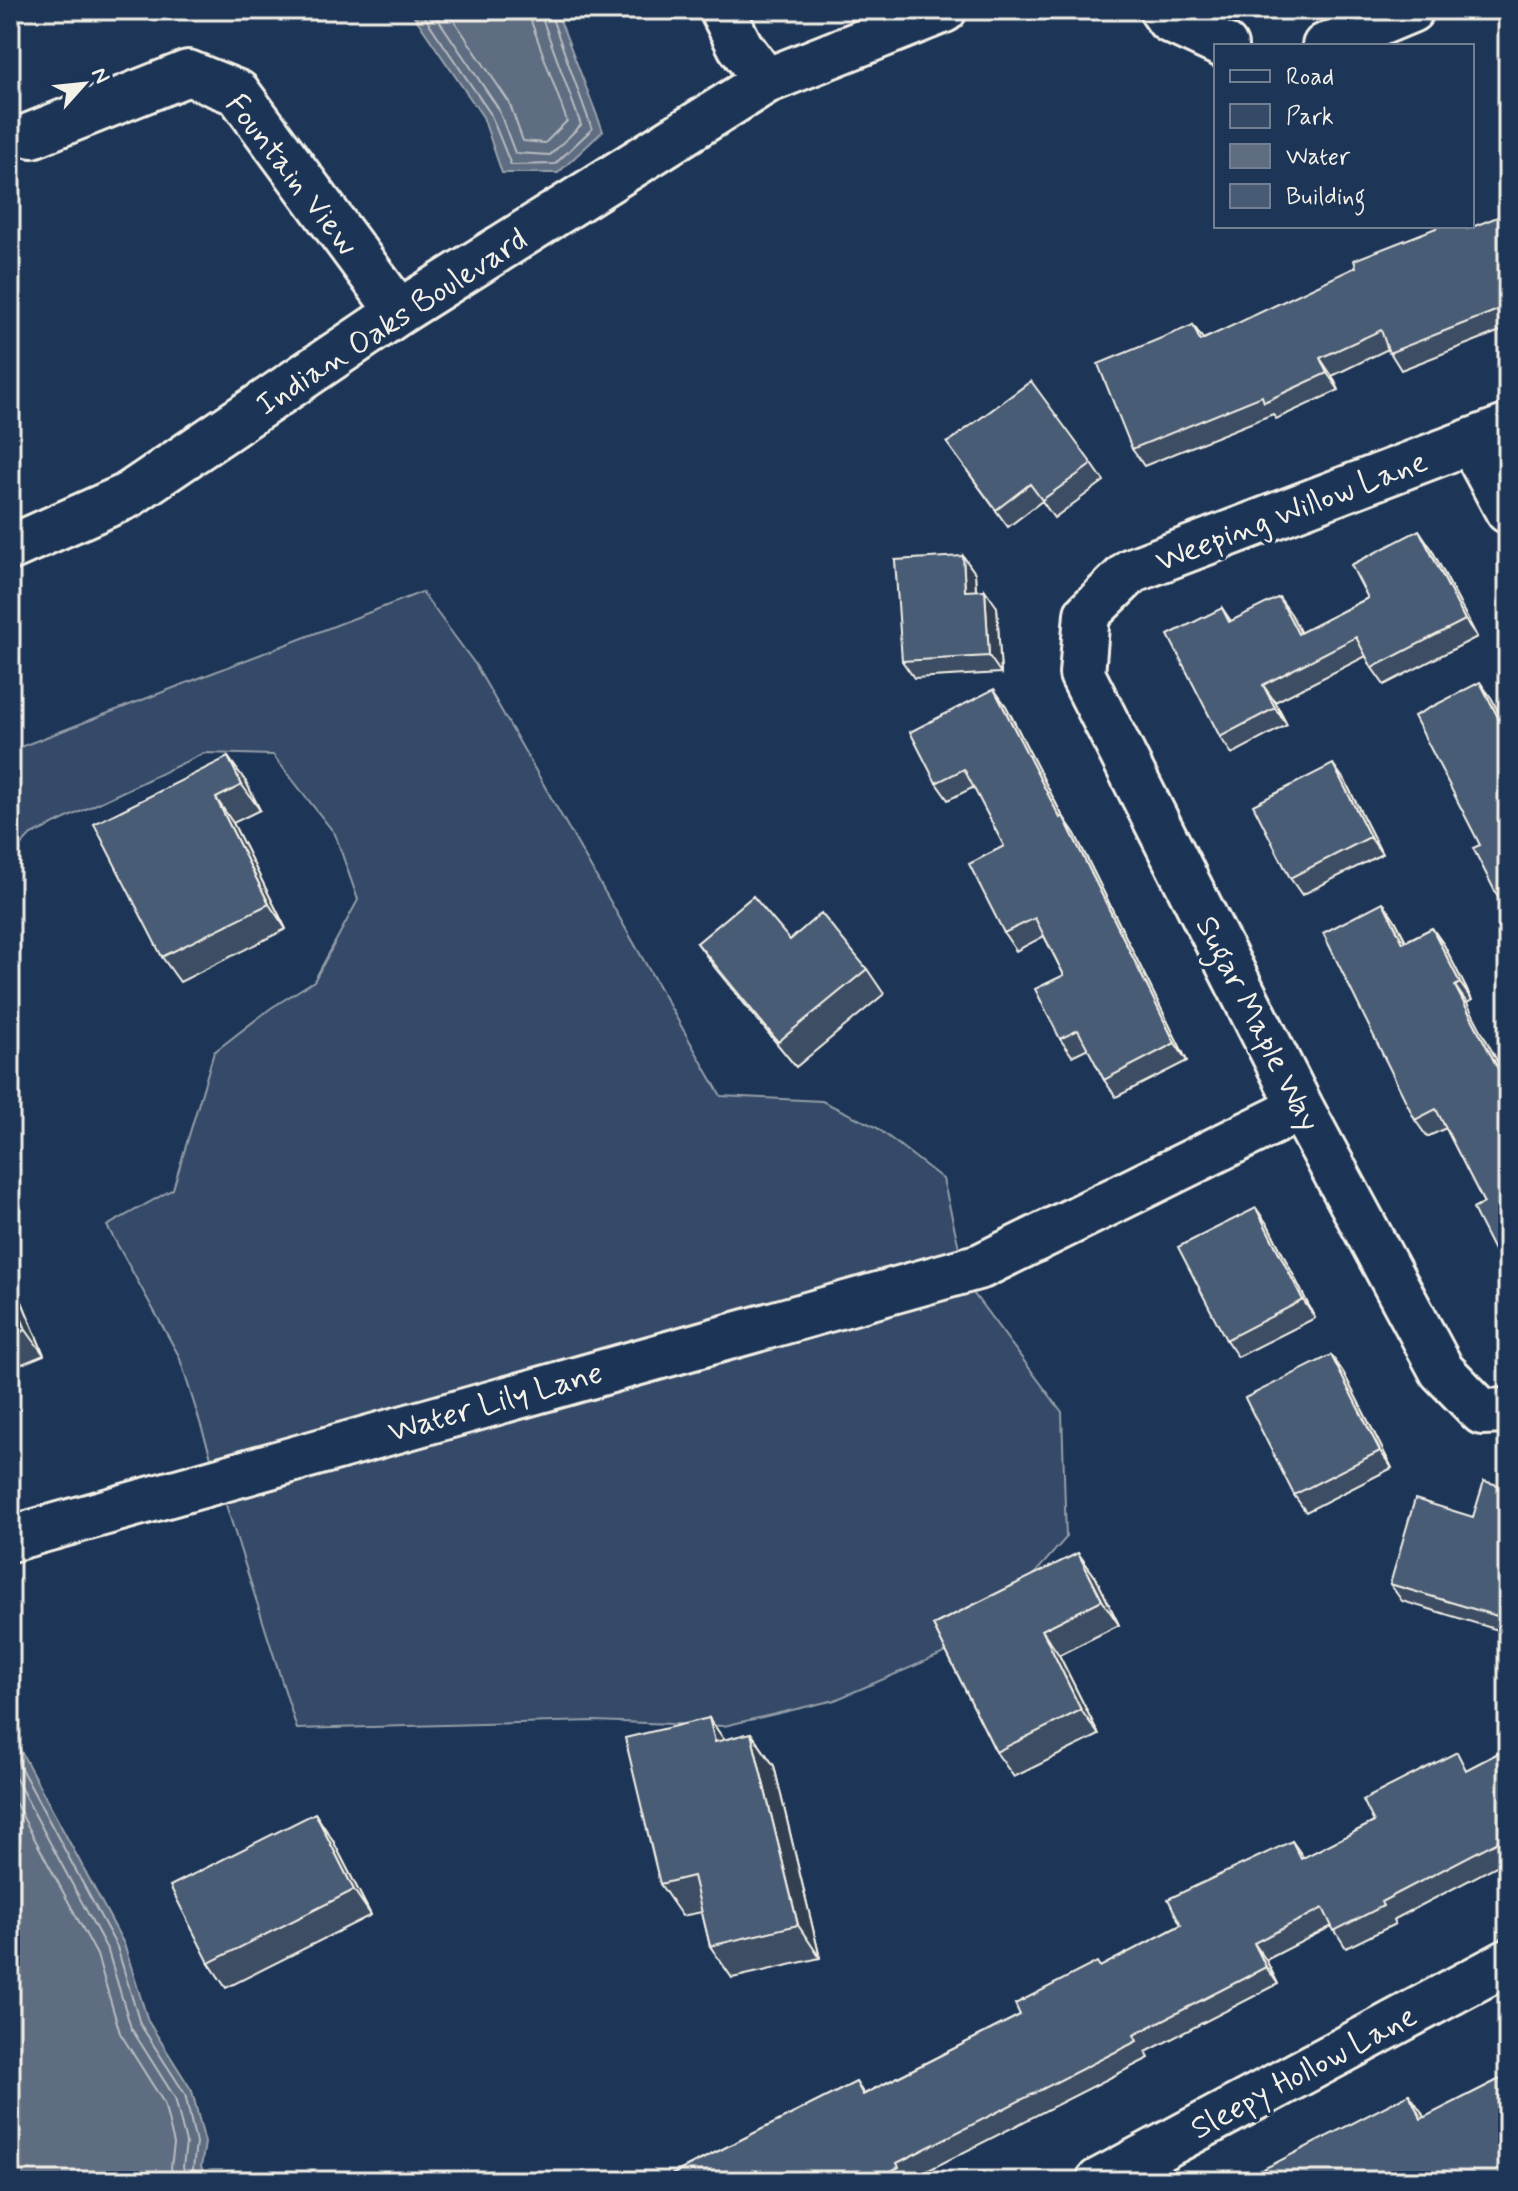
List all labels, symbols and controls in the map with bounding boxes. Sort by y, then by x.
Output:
north arrow [44,44,124,124]
legend [1214,44,1474,228]
text: Road [1286,62,1334,93]
text: N [84,63,116,89]
street label: Fountain View [215,86,368,265]
text: Park [1286,102,1334,133]
text: Water [1286,142,1351,173]
text: Building [1286,182,1366,216]
street label: Indian Oaks Boulevard [248,219,536,426]
street label: Weeping Willow Lane [1150,441,1433,583]
street label: Sugar Maple Way [1182,909,1330,1140]
street label: Water Lily Lane [383,1352,608,1454]
street label: Sleepy Hollow Lane [1184,1995,1424,2150]

